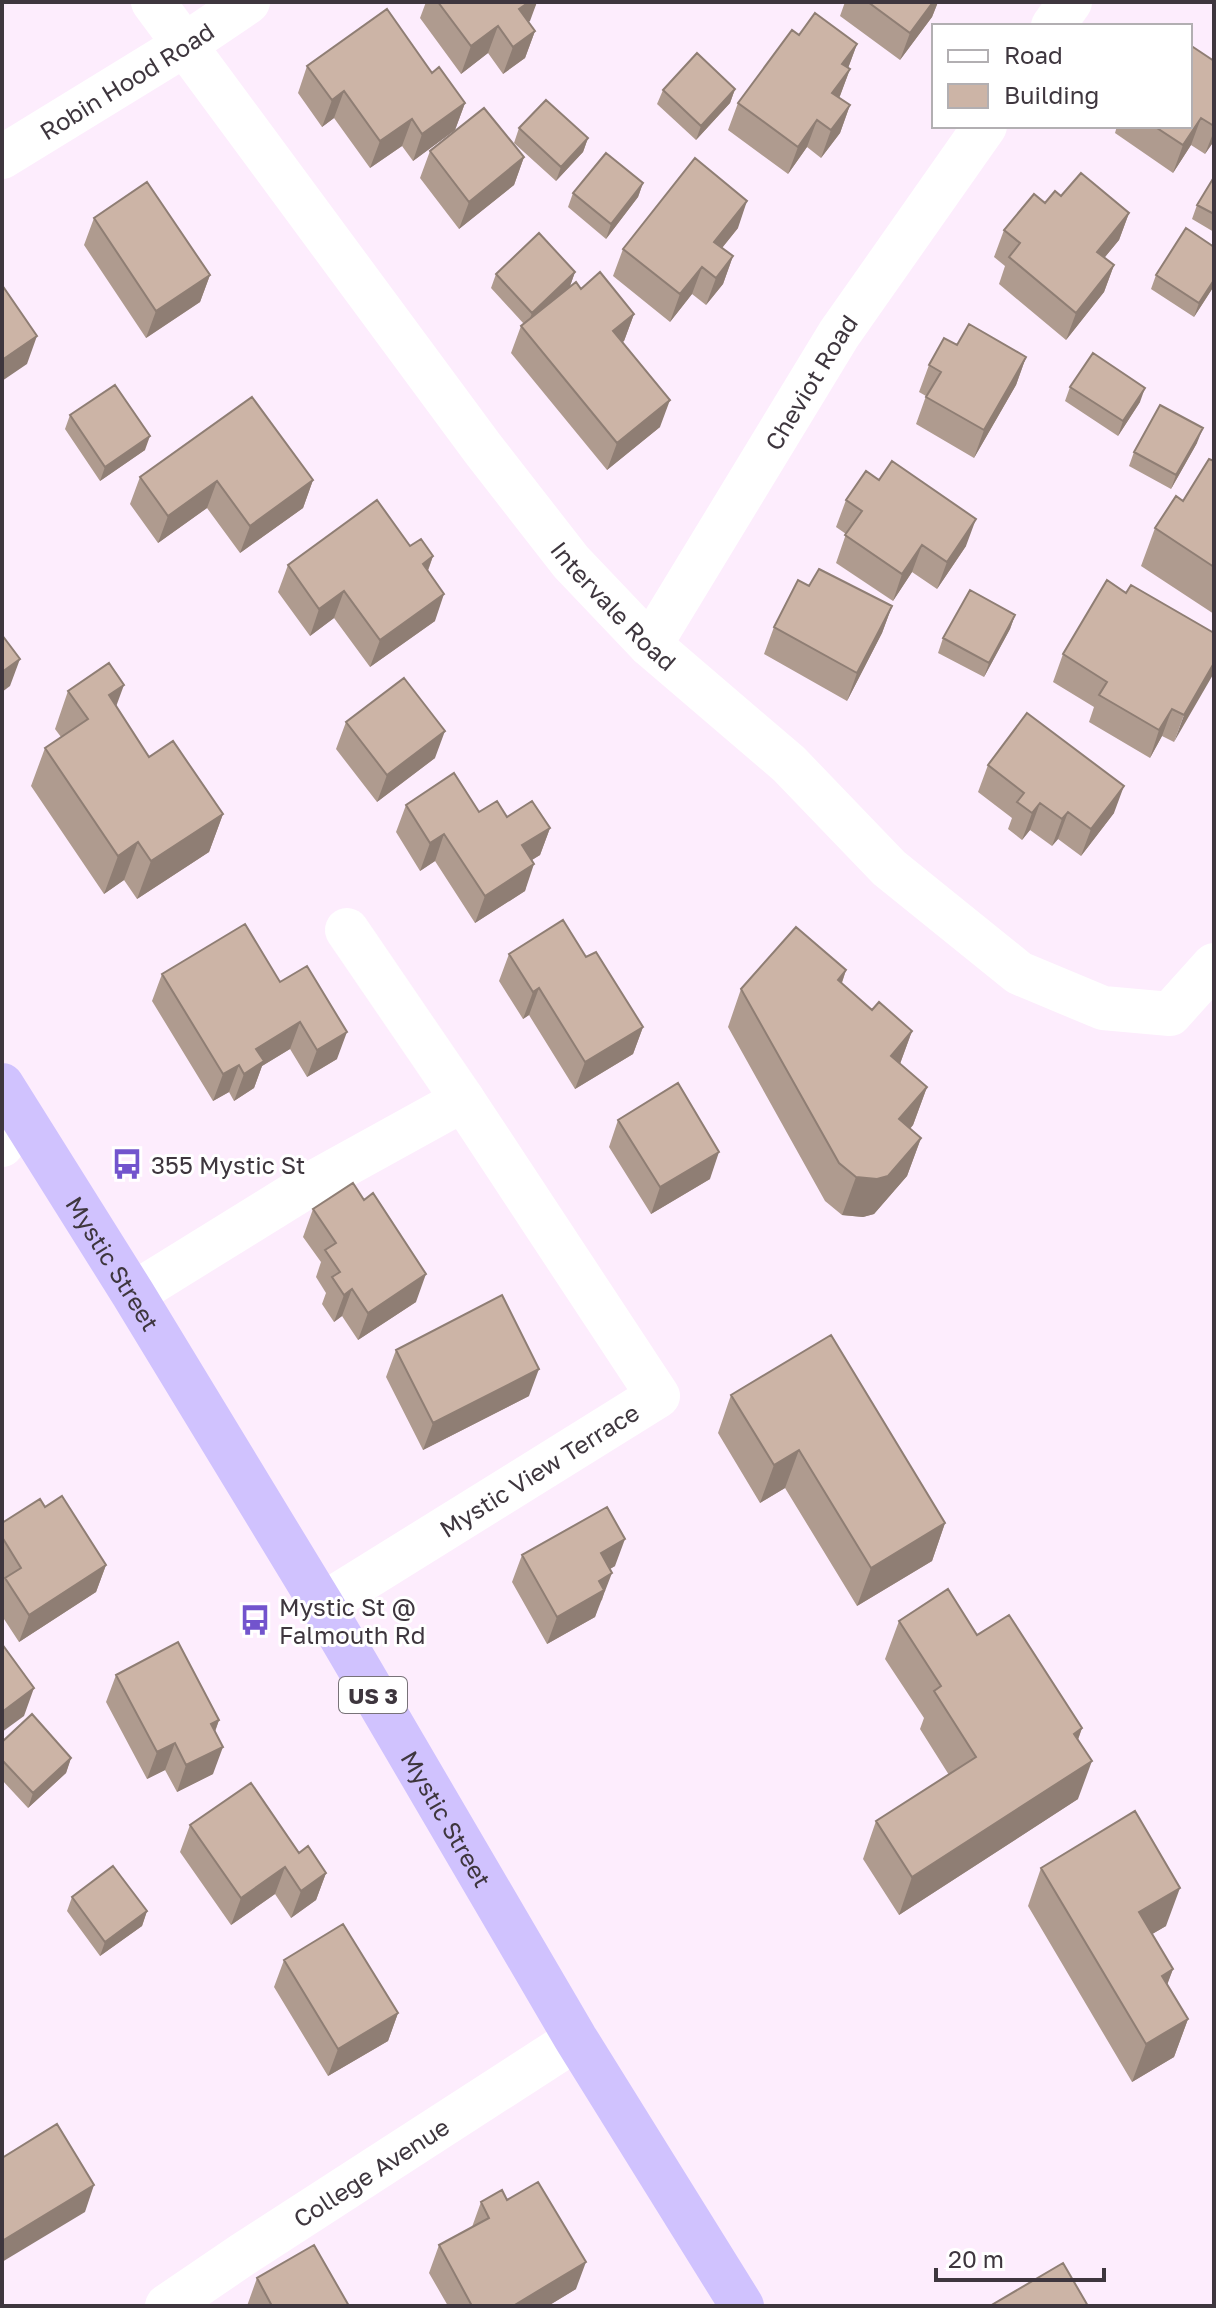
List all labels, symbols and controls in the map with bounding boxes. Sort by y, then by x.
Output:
street label: Robin Hood Road [34,15,219,145]
legend [932,24,1192,128]
text: Road [1004,40,1063,69]
text: Building [1004,80,1099,109]
street label: Cheviot Road [758,309,863,455]
street label: Intervale Road [545,535,683,676]
bus stop icon: 355 Mystic St [110,1147,144,1181]
place label: 355 Mystic St [151,1150,305,1179]
street label: Mystic Street [61,1190,166,1336]
street label: Mystic View Terrace [434,1397,644,1543]
place label: Mystic St @ Falmouth Rd [279,1592,425,1649]
bus stop icon: Mystic St @ Falmouth Rd [238,1603,272,1637]
road number: US 3 [339,1677,407,1713]
street label: Mystic Street [396,1745,498,1892]
street label: College Avenue [288,2111,454,2233]
scale bar [936,2232,1104,2282]
text: 20 m [948,2244,1004,2273]

